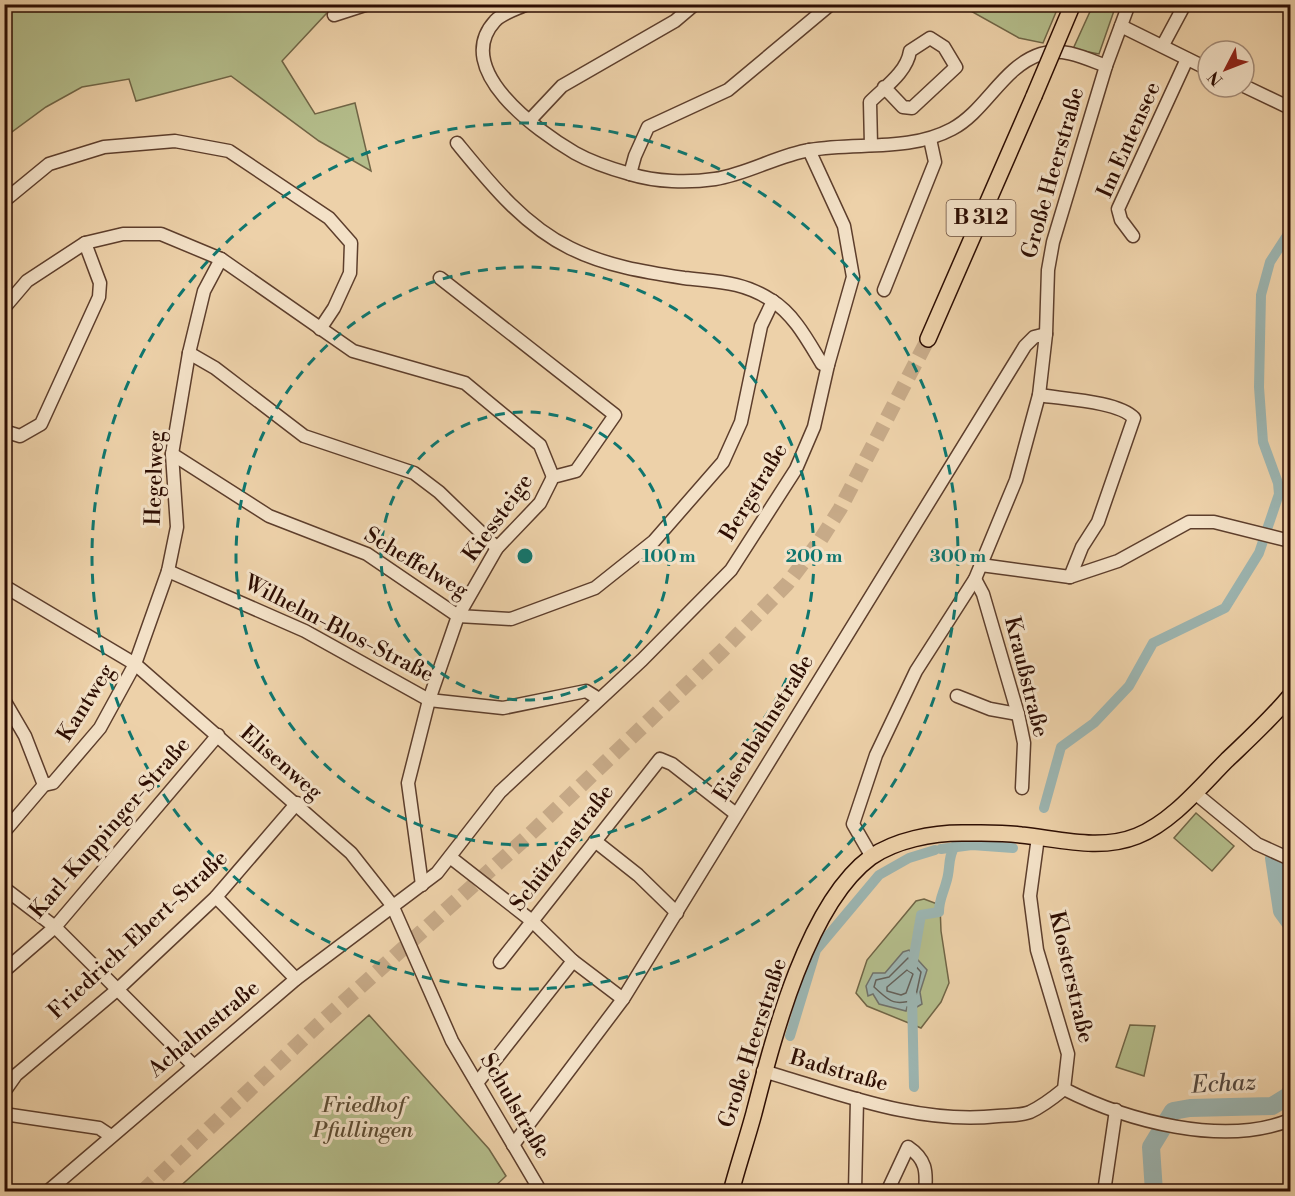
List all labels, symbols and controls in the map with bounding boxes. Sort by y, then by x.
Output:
north arrow [1196,39,1256,99]
text: N [1204,67,1227,90]
street label: Im Entensee [1091,78,1167,202]
street label: Große Heerstraße [1016,84,1090,262]
road number: B 312 [946,200,1016,236]
street label: Hegelweg [140,429,170,526]
street label: Bergstraße [714,438,794,546]
street label: Kiessteige [457,469,539,567]
street label: Scheffelweg [359,521,473,605]
text: 100 m [642,545,696,568]
text: 200 m [786,545,843,568]
text: 300 m [930,545,987,568]
centre of rings [515,546,535,566]
street label: Wilhelm-Blos-Straße [239,569,438,689]
street label: Kraußstraße [998,614,1054,740]
street label: Eisenbahnstraße [708,650,820,806]
street label: Kantweg [52,659,121,747]
street label: Elisenweg [234,720,328,806]
street label: Karl-Kuppinger-Straße [24,732,196,924]
street label: Schützenstraße [504,779,620,917]
street label: Friedrich-Ebert-Straße [43,845,233,1025]
street label: Klosterstraße [1043,908,1099,1046]
street label: Große Heerstraße [713,955,793,1131]
street label: Achalmstraße [142,975,265,1084]
street label: Badstraße [786,1044,891,1098]
street label: Schulstraße [474,1048,556,1164]
water label: Echaz [1190,1067,1257,1101]
park label: Friedhof Pfullingen [312,1092,414,1144]

